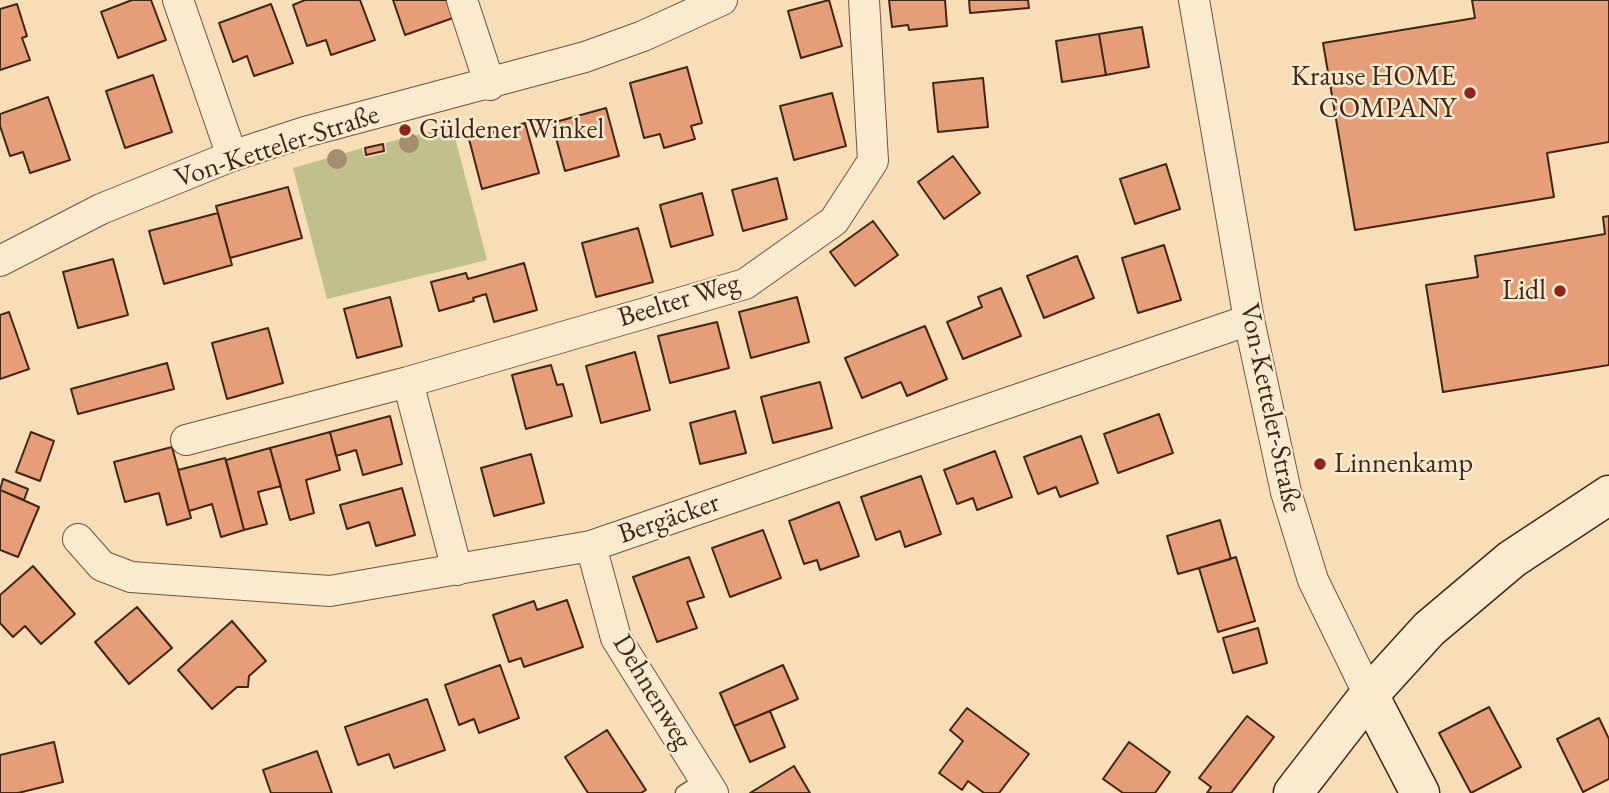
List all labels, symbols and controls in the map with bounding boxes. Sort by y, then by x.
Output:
place label: Krause HOME COMPANY [1291,60,1456,126]
marker: Krause HOME COMPANY [1462,85,1478,101]
street label: Von-Ketteler-Straße [171,98,383,196]
place label: Güldener Winkel [419,113,604,147]
marker: Güldener Winkel [397,122,413,138]
street label: Beelter Weg [614,267,744,335]
place label: Lidl [1502,274,1546,308]
marker: Lidl [1552,283,1568,299]
street label: Von-Ketteler-Straße [1231,300,1309,516]
place label: Linnenkamp [1334,447,1473,481]
marker: Linnenkamp [1312,456,1328,472]
street label: Bergäcker [614,486,724,552]
street label: Dehnenweg [605,629,699,755]

